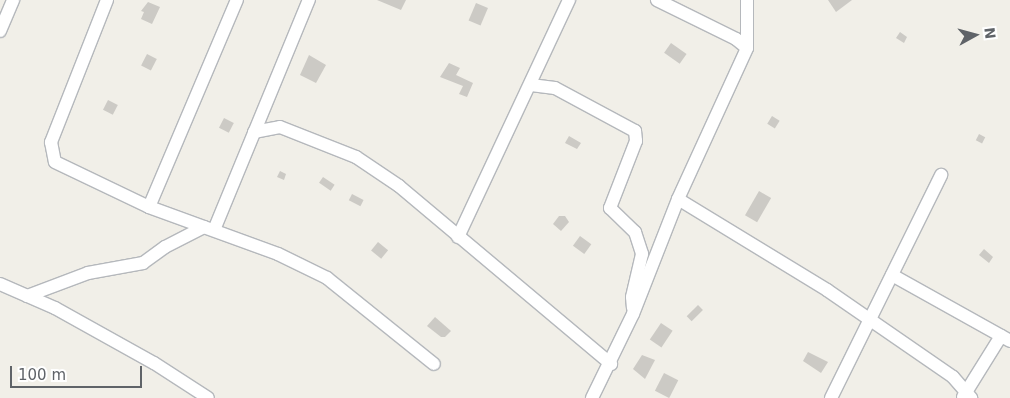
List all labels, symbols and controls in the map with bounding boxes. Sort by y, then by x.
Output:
north arrow [950,10,1000,60]
text: N [981,26,999,40]
scale bar [12,356,145,388]
text: 100 m [18,366,66,384]

